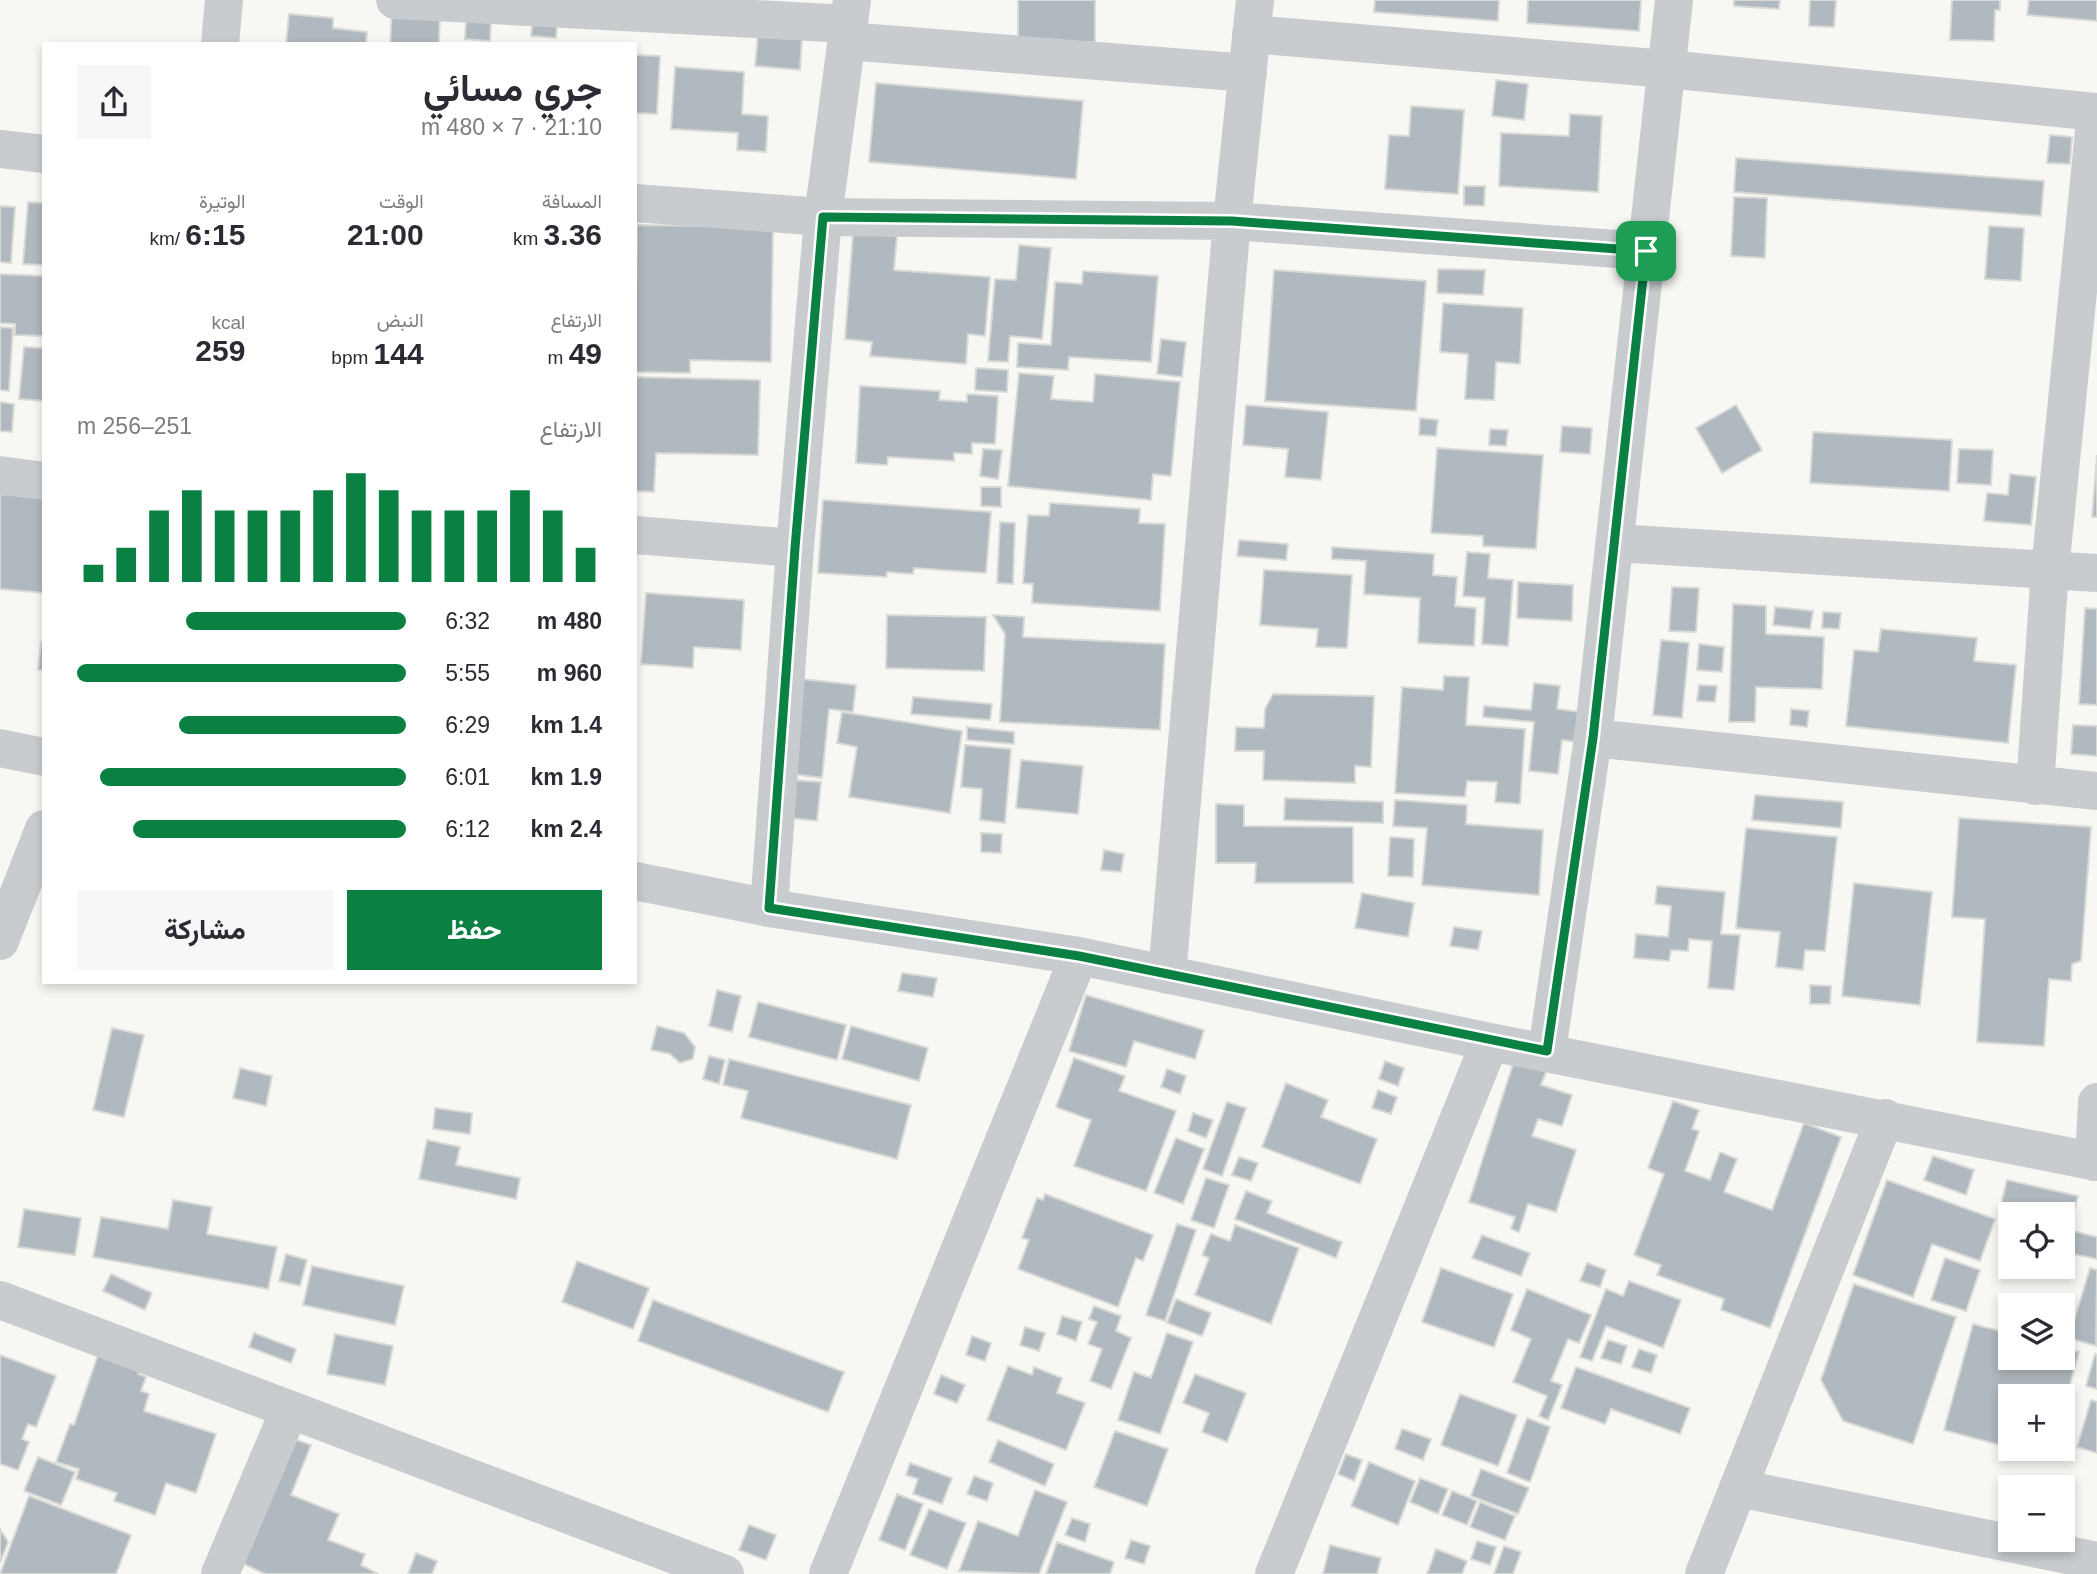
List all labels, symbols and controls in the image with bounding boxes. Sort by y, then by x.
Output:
button: share [77,65,151,139]
text: جري مسائي [423,67,602,109]
text: 21:10 · 7 × 480 m [421,114,602,140]
text: الوتيرة [199,191,245,212]
text: الوقت [379,191,424,212]
text: المسافة [542,191,602,212]
text: 6:15 [185,218,245,251]
text: 21:00 [347,218,424,251]
text: 3.36 [544,218,602,251]
pin [1616,221,1676,281]
text: /km [149,228,185,249]
text: km [513,228,544,249]
icon: arrive [1627,232,1665,270]
text: النبض [377,310,424,331]
text: الارتفاع [550,310,602,331]
text: kcal [212,312,245,333]
text: 259 [195,334,245,367]
text: 144 [374,337,424,370]
text: 49 [569,337,602,370]
text: bpm [331,347,374,368]
text: m [548,347,569,368]
text: 251–256 m [77,413,192,439]
text: الارتفاع [540,416,602,442]
text: 6:32 [445,608,490,634]
text: 480 m [537,608,602,634]
text: 5:55 [445,660,490,686]
text: 960 m [537,660,602,686]
text: 6:29 [445,712,490,738]
text: 1.4 km [530,712,602,738]
text: 6:01 [445,764,490,790]
text: 1.9 km [530,764,602,790]
text: 6:12 [445,816,490,842]
text: 2.4 km [530,816,602,842]
button: مشاركة [77,890,333,970]
button: حفظ [347,890,602,970]
map controls [1998,1202,2075,1552]
button: locate [1998,1202,2075,1279]
button: layers [1998,1293,2075,1370]
button: + [1998,1384,2075,1461]
button: − [1998,1475,2075,1552]

